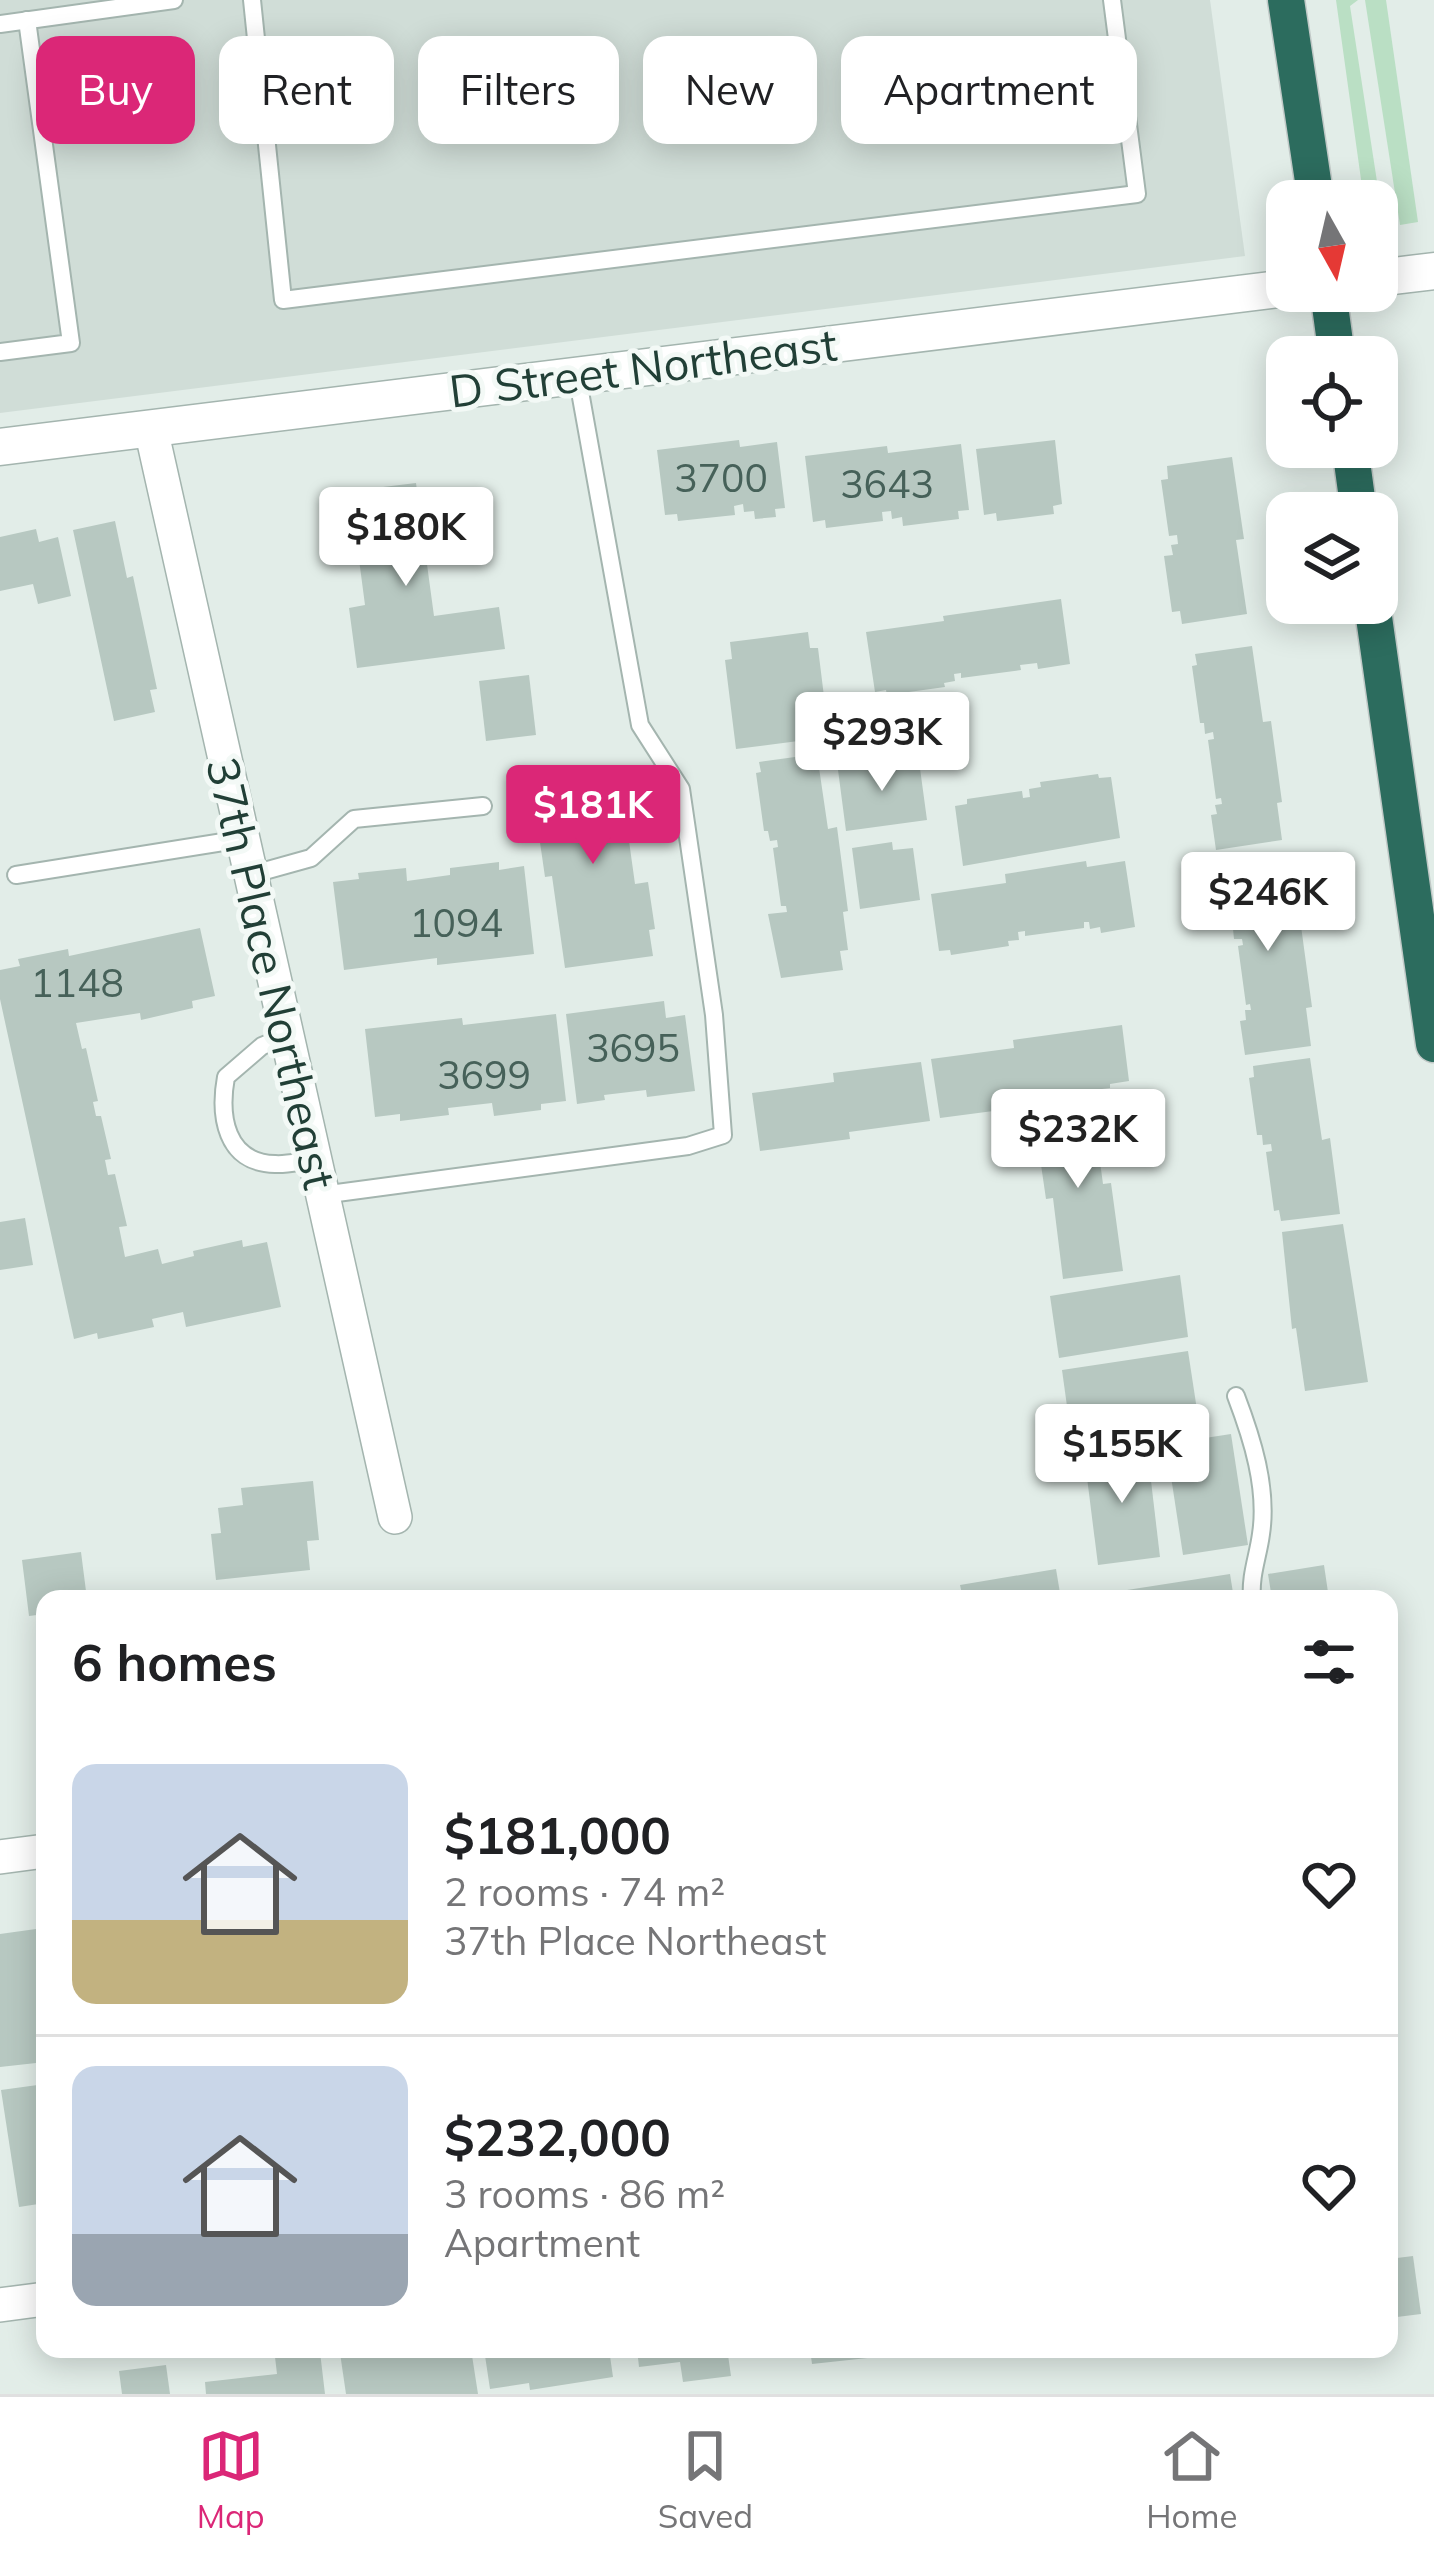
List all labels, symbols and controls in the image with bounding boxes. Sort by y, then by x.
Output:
chip: Buy [36,36,195,144]
chip: Rent [219,36,394,144]
chip: Filters [418,36,619,144]
chip: New [643,36,817,144]
chip: Apartment [841,36,1137,144]
north arrow [1266,180,1398,312]
map controls [1266,180,1398,624]
street label: D Street Northeast [446,315,840,419]
button: locate [1266,336,1398,468]
house number: 3700 [674,453,768,502]
house number: 3643 [840,459,934,508]
pin: $180K [322,487,490,589]
button: layers [1266,492,1398,624]
text: $180K [346,501,466,550]
pin: $293K [798,692,966,794]
text: $293K [822,706,942,755]
street label: 37th Place Northeast [195,752,349,1194]
pin: $181K [509,765,677,867]
text: $181K [533,779,653,828]
pin: $246K [1184,852,1352,954]
text: $246K [1208,866,1328,915]
house number: 1094 [409,898,503,947]
house number: 1148 [30,958,124,1007]
house number: 3695 [586,1023,680,1072]
house number: 3699 [437,1050,531,1099]
pin: $232K [994,1089,1162,1191]
text: $232K [1018,1103,1138,1152]
pin: $155K [1038,1404,1206,1506]
text: $155K [1062,1418,1182,1467]
icon: filters [1296,1629,1362,1695]
text: 6 homes [72,1630,277,1694]
text: $181,000 [444,1803,671,1867]
icon: home [168,1812,312,1956]
icon: heart [1296,1851,1362,1917]
text: 2 rooms · 74 m² [444,1867,725,1916]
text: 37th Place Northeast [444,1916,826,1965]
text: $232,000 [444,2105,671,2169]
icon: home [168,2114,312,2258]
icon: heart [1296,2153,1362,2219]
text: 3 rooms · 86 m² [444,2169,725,2218]
text: Apartment [444,2218,640,2267]
tab: Map [197,2423,265,2536]
tab: Saved [658,2423,753,2536]
tab: Home [1146,2423,1237,2536]

